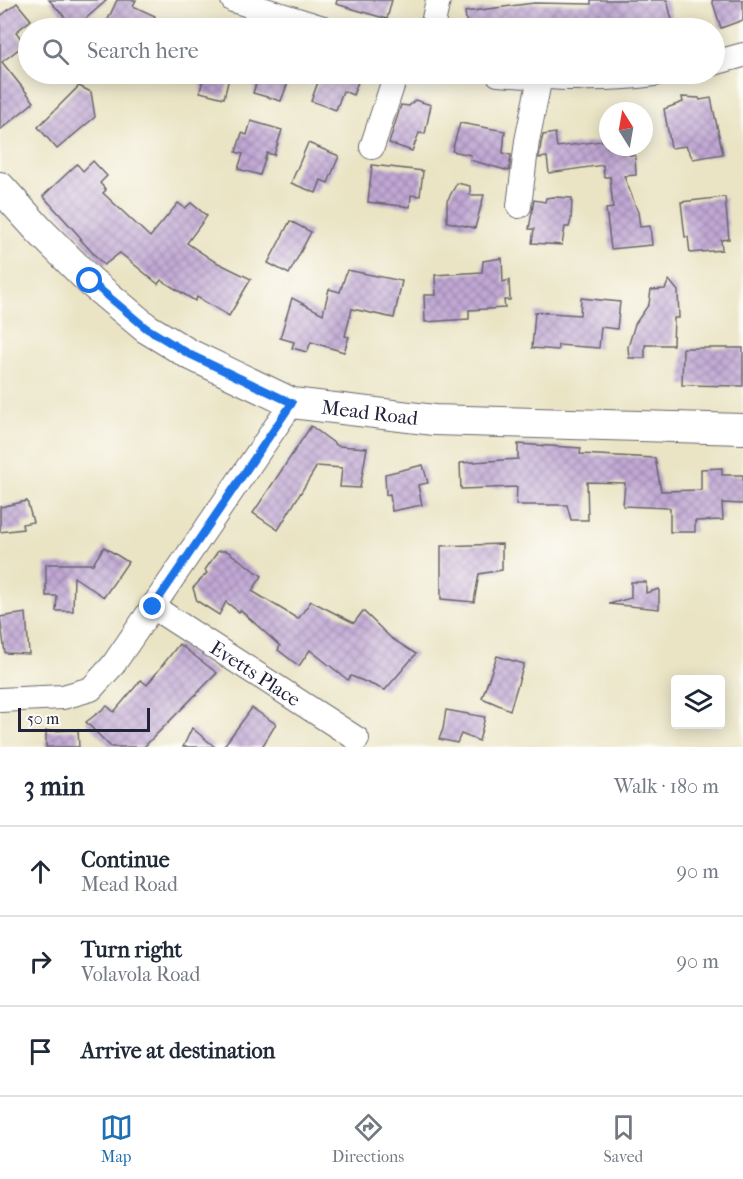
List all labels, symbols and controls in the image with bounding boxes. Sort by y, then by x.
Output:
search box [18,18,725,84]
icon: search [39,35,72,68]
text: Search here [87,38,199,64]
north arrow [599,102,653,156]
route start [76,267,102,293]
street label: Mead Road [320,395,420,430]
route end [139,593,165,619]
street label: Evetts Place [206,636,305,711]
map controls [671,675,725,729]
button: layers [671,675,725,729]
scale bar [18,705,150,732]
text: 50 m [27,709,59,728]
text: 3 min [24,771,85,802]
text: Walk · 180 m [614,775,719,798]
text: Continue [81,847,170,873]
icon: ahead [24,855,57,888]
text: 90 m [677,860,719,883]
text: Mead Road [81,873,178,896]
text: Turn right [81,937,182,963]
icon: right [24,945,57,978]
text: 90 m [677,950,719,973]
text: Volavola Road [81,963,200,986]
icon: arrive [24,1035,57,1068]
text: Arrive at destination [81,1038,275,1064]
tab: Map [100,1111,133,1166]
tab: Directions [332,1111,404,1166]
tab: Saved [604,1111,643,1166]

